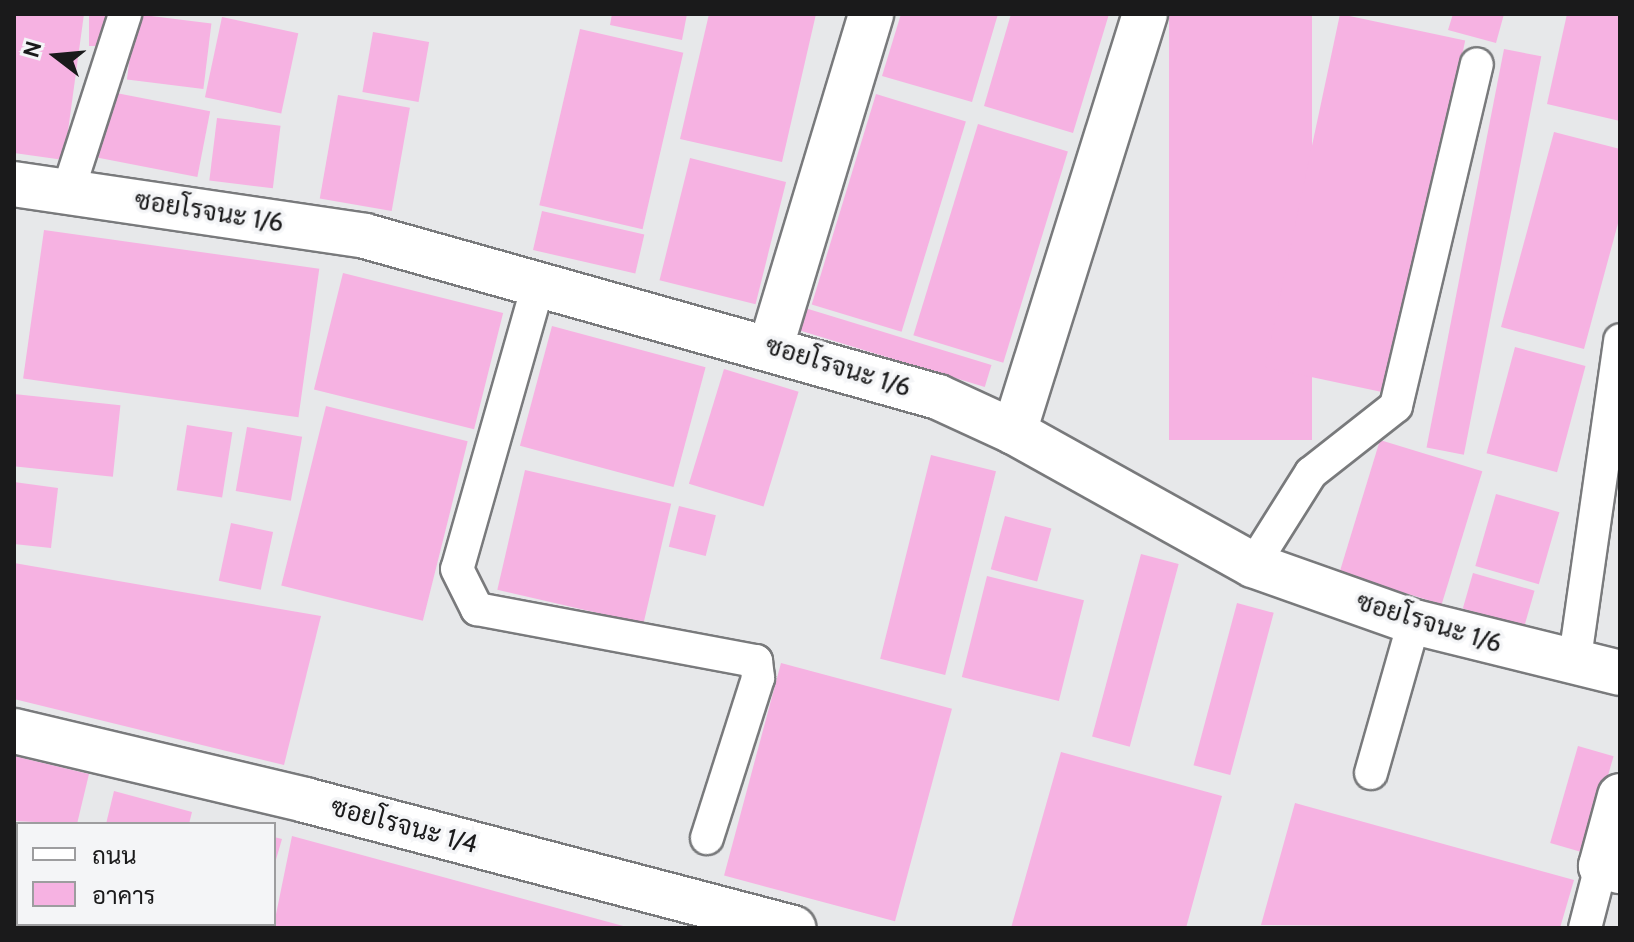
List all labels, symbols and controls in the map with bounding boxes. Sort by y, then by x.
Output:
north arrow [16,16,96,96]
text: N [17,38,48,60]
street label: ซอยโรจนะ 1/6 [132,185,286,239]
street label: ซอยโรจนะ 1/6 [762,330,914,404]
street label: ซอยโรจนะ 1/6 [1353,586,1505,660]
street label: ซอยโรจนะ 1/4 [327,791,481,861]
legend [16,822,276,926]
text: ถนน [92,841,137,870]
text: อาคาร [92,881,155,910]

